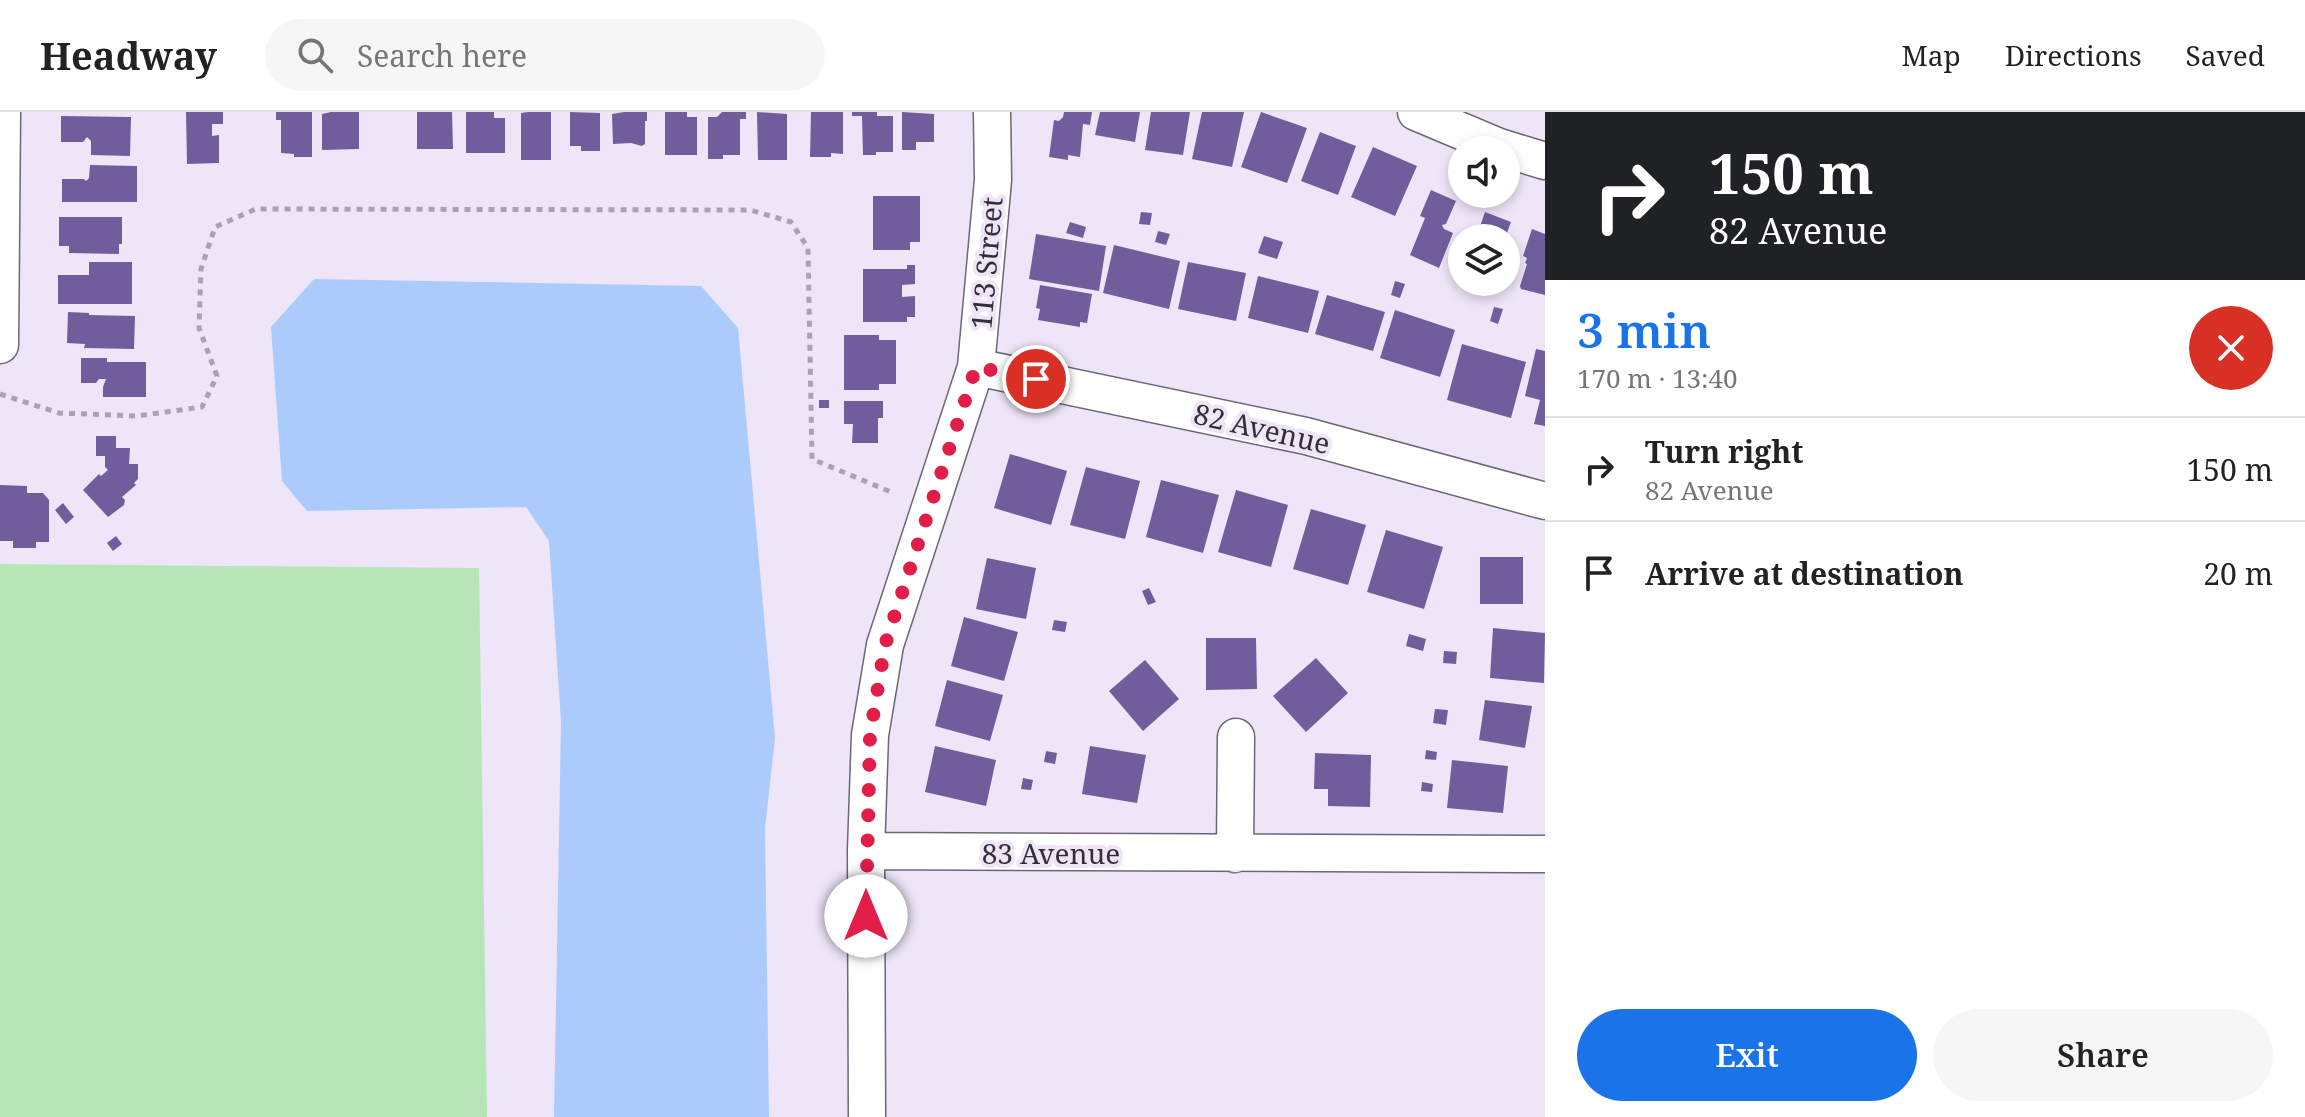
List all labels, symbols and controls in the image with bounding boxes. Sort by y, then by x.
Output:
search box [265,19,825,91]
text: Headway [40,29,217,81]
icon: search [293,33,337,77]
text: Search here [357,35,527,76]
text: Map [1901,36,1961,74]
text: Directions [2005,36,2142,74]
text: Saved [2186,36,2265,74]
text: 150 m [1709,134,1874,210]
map controls [1448,136,1520,296]
button: sound [1448,136,1520,208]
icon: right [1577,144,1681,248]
street label: 113 Street [961,195,1011,331]
text: 82 Avenue [1709,206,1887,255]
button: layers [1448,224,1520,296]
text: 3 min [1577,297,1711,362]
button: close [2189,306,2273,390]
pin [1002,345,1070,413]
icon: arrive [1014,357,1058,401]
text: 170 m · 13:40 [1577,360,1738,396]
street label: 82 Avenue [1190,394,1334,462]
text: Turn right [1645,431,1803,472]
icon: right [1577,447,1621,491]
text: 150 m [2187,449,2273,490]
text: 82 Avenue [1645,472,1774,508]
icon: arrive [1577,551,1621,595]
text: Arrive at destination [1645,553,1964,594]
text: 20 m [2203,553,2273,594]
street label: 83 Avenue [982,834,1120,872]
position arrow [824,874,908,958]
button: Exit [1577,1009,1917,1101]
button: Share [1933,1009,2273,1101]

